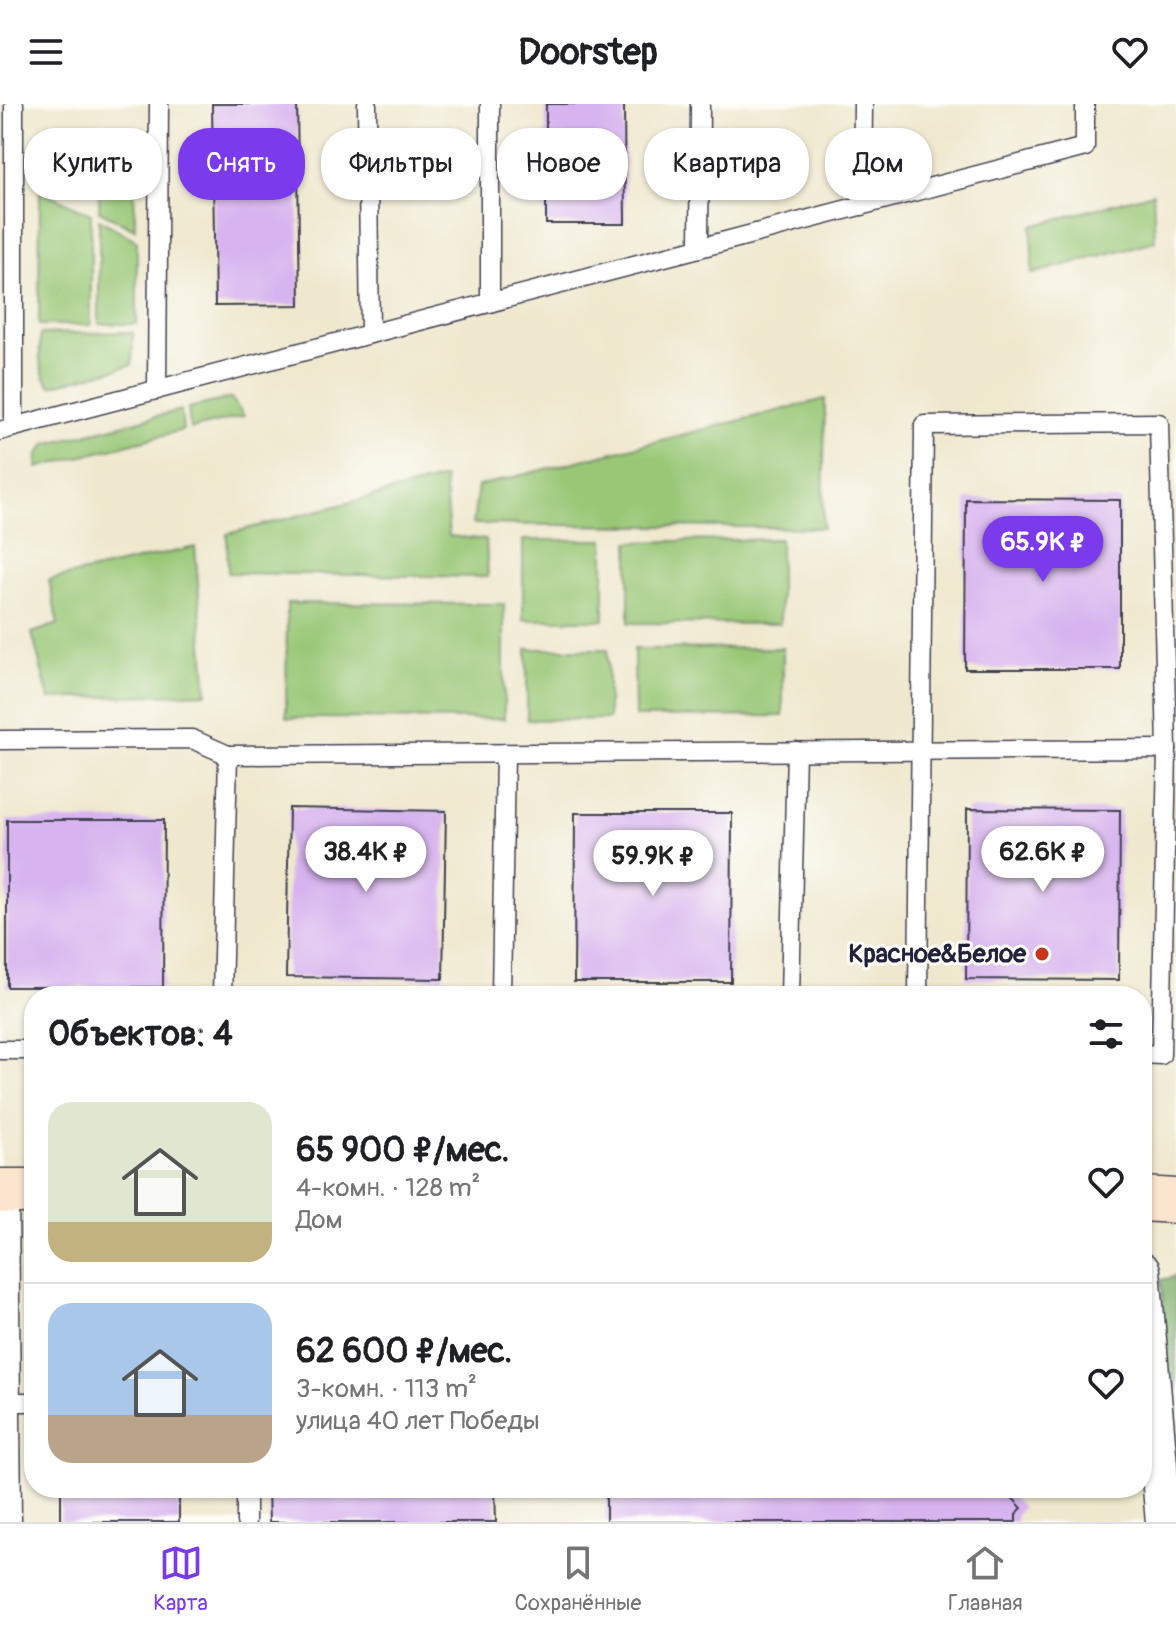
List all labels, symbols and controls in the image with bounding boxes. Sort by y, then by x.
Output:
icon: menu [24,30,68,74]
text: Doorstep [518,30,658,75]
icon: heart [1108,30,1152,74]
chip: Купить [24,128,162,200]
chip: Снять [178,128,305,200]
chip: Фильтры [321,128,481,200]
chip: Новое [497,128,628,200]
chip: Квартира [644,128,809,200]
chip: Дом [825,128,932,200]
pin: 65.9K ₽ [969,516,1117,584]
text: 65.9K ₽ [1000,526,1086,558]
pin: 38.4K ₽ [292,826,440,894]
pin: 62.6K ₽ [969,826,1117,894]
pin: 59.9K ₽ [579,830,727,898]
text: 38.4K ₽ [323,836,409,868]
text: 62.6K ₽ [999,836,1087,868]
text: 59.9K ₽ [611,840,695,872]
place label: Красное&Белое [849,938,1027,970]
marker: Красное&Белое [1033,945,1051,963]
icon: filters [1084,1012,1128,1056]
text: Объектов: 4 [48,1013,233,1056]
text: 65 900 ₽/мес. [296,1129,509,1172]
icon: home [112,1134,208,1230]
icon: heart [1084,1160,1128,1204]
text: 4-комн. · 128 m² [296,1172,480,1204]
text: Дом [296,1204,343,1236]
text: 62 600 ₽/мес. [296,1330,512,1373]
icon: home [112,1335,208,1431]
icon: heart [1084,1361,1128,1405]
text: 3-комн. · 113 m² [296,1373,477,1405]
text: улица 40 лет Победы [296,1405,540,1437]
tab: Карта [153,1541,208,1617]
tab: Сохранённые [514,1541,641,1617]
tab: Главная [948,1541,1023,1617]

